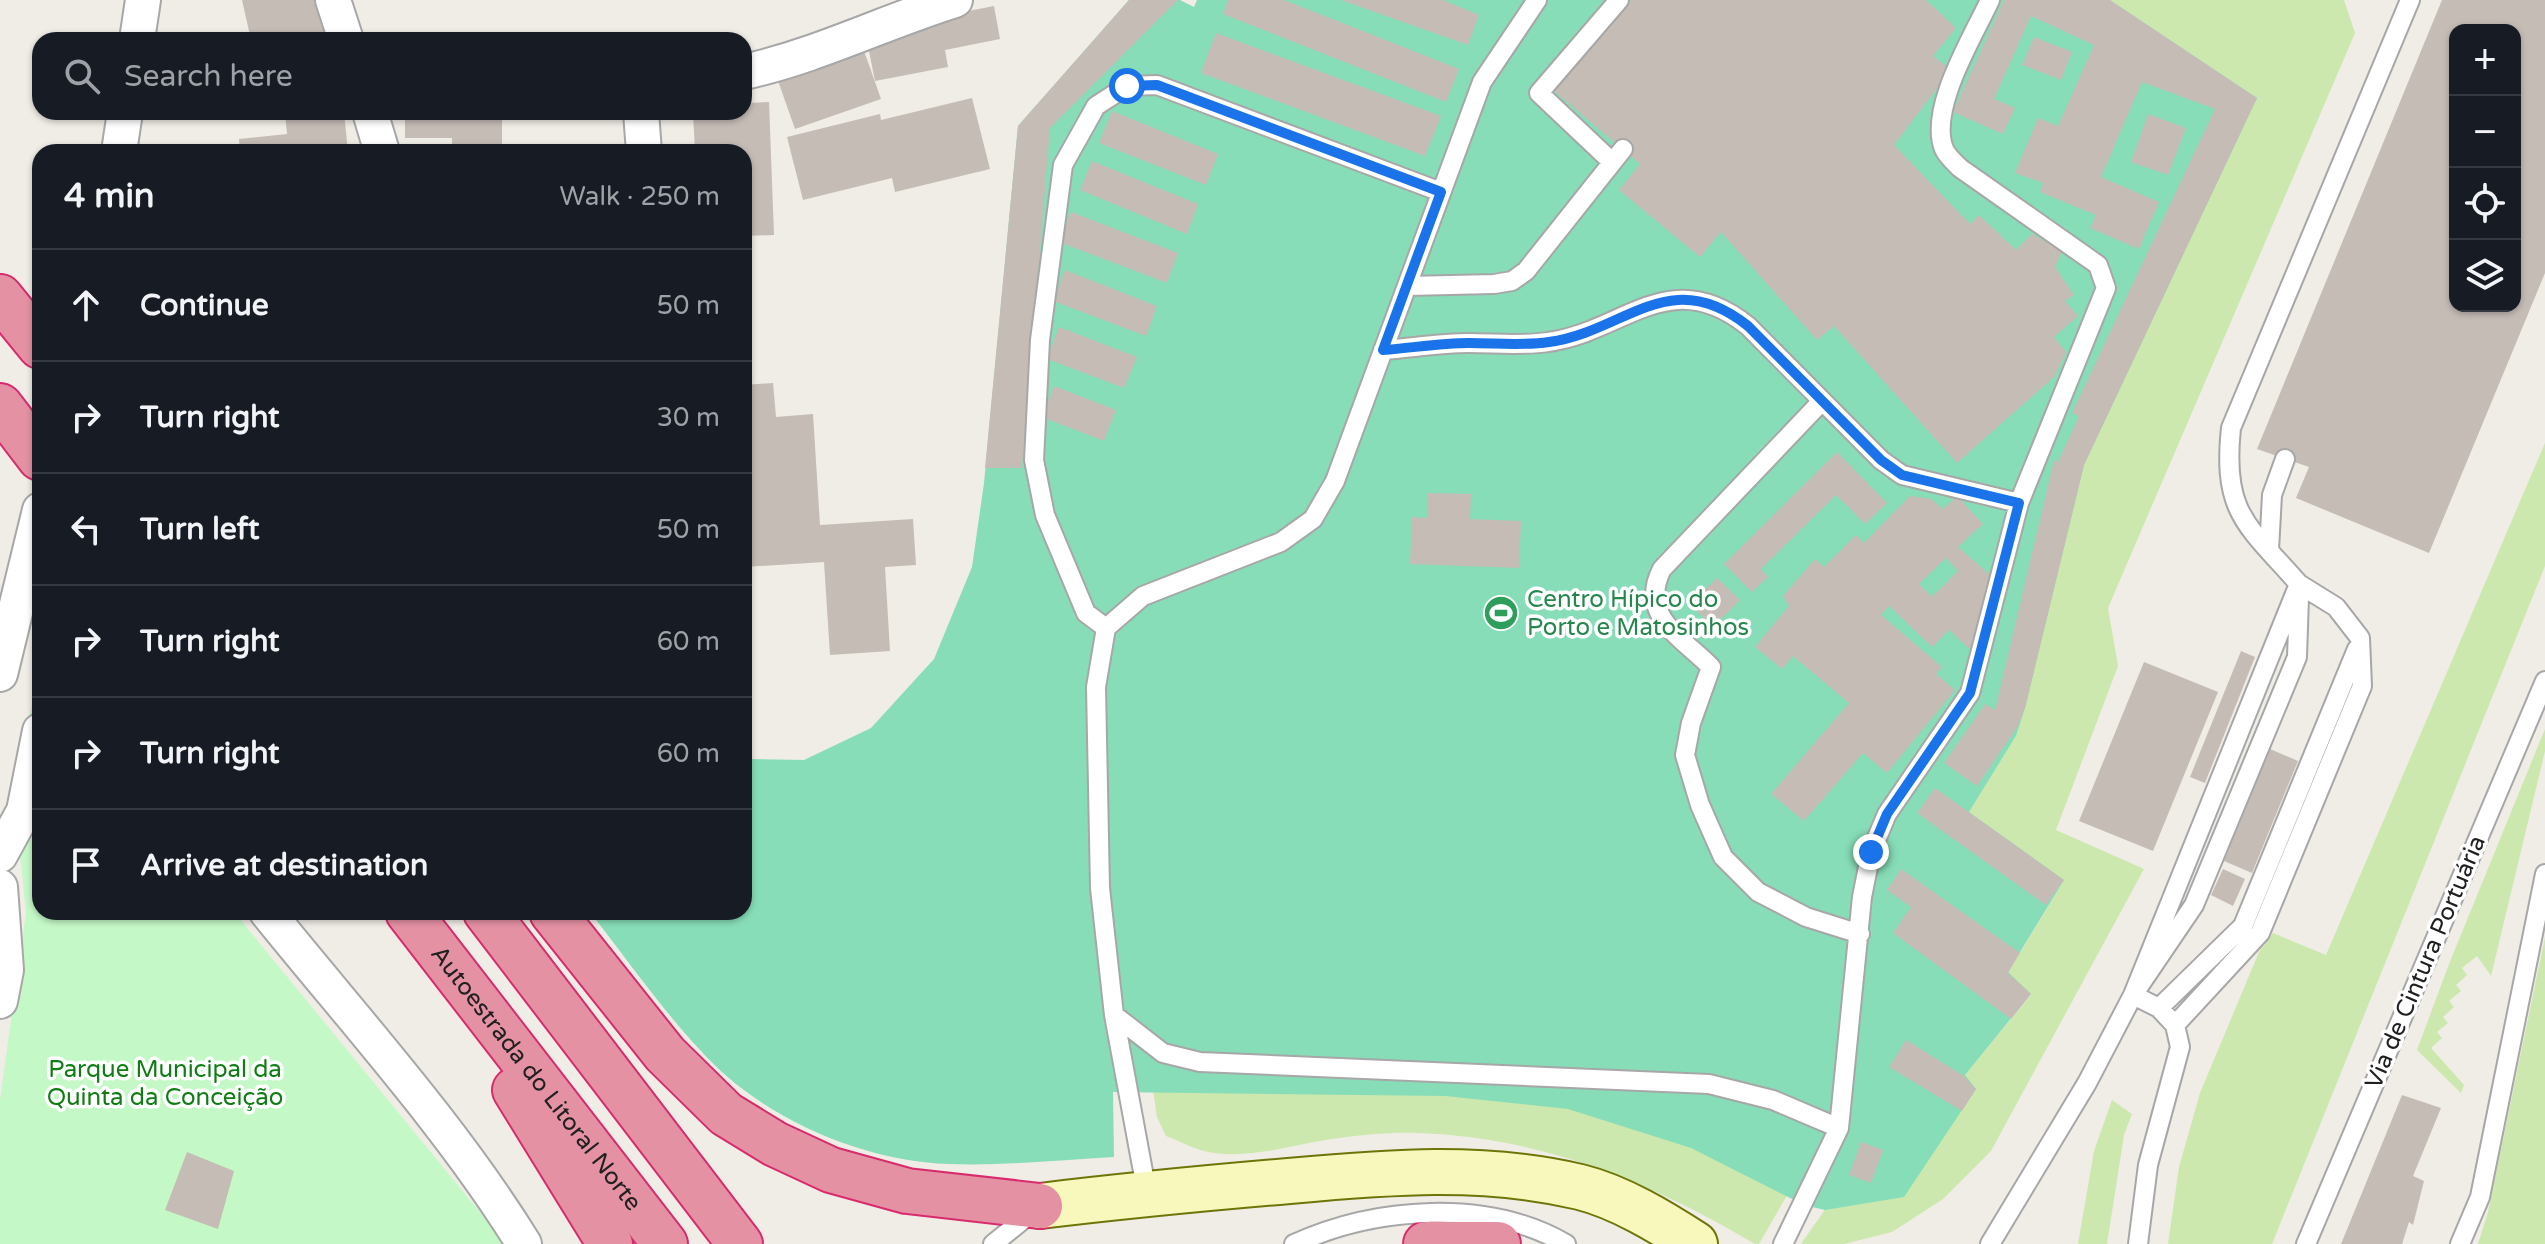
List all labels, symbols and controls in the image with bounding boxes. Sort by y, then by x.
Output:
map controls [2449,24,2521,312]
button: + [2449,24,2521,96]
search box [32,32,752,120]
icon: search [60,54,104,98]
text: Search here [124,58,293,95]
route start [1109,68,1145,104]
button: − [2449,96,2521,168]
button: locate [2449,168,2521,240]
text: 4 min [64,176,155,217]
text: Walk · 250 m [560,181,720,212]
button: layers [2449,240,2521,312]
icon: ahead [64,283,108,327]
text: Continue [140,287,269,324]
text: 50 m [657,290,720,321]
icon: right [64,395,108,439]
text: Turn right [140,399,280,436]
text: 30 m [657,402,720,433]
icon: left [64,507,108,551]
text: Turn left [140,511,259,548]
text: 50 m [657,514,720,545]
place label: Centro Hípico do Porto e Matosinhos [1527,585,1749,642]
sports icon: Centro Hípico do Porto e Matosinhos [1482,594,1520,632]
icon: right [64,619,108,663]
text: Turn right [140,623,280,660]
text: 60 m [657,626,720,657]
icon: right [64,731,108,775]
text: Turn right [140,735,280,772]
text: 60 m [657,738,720,769]
street label: Via de Cintura Portuária [2359,831,2492,1093]
route end [1853,834,1889,870]
icon: arrive [64,843,108,887]
text: Arrive at destination [140,847,428,884]
street label: Autoestrada do Litoral Norte [425,940,648,1217]
park label: Parque Municipal da Quinta da Conceição [47,1055,283,1112]

